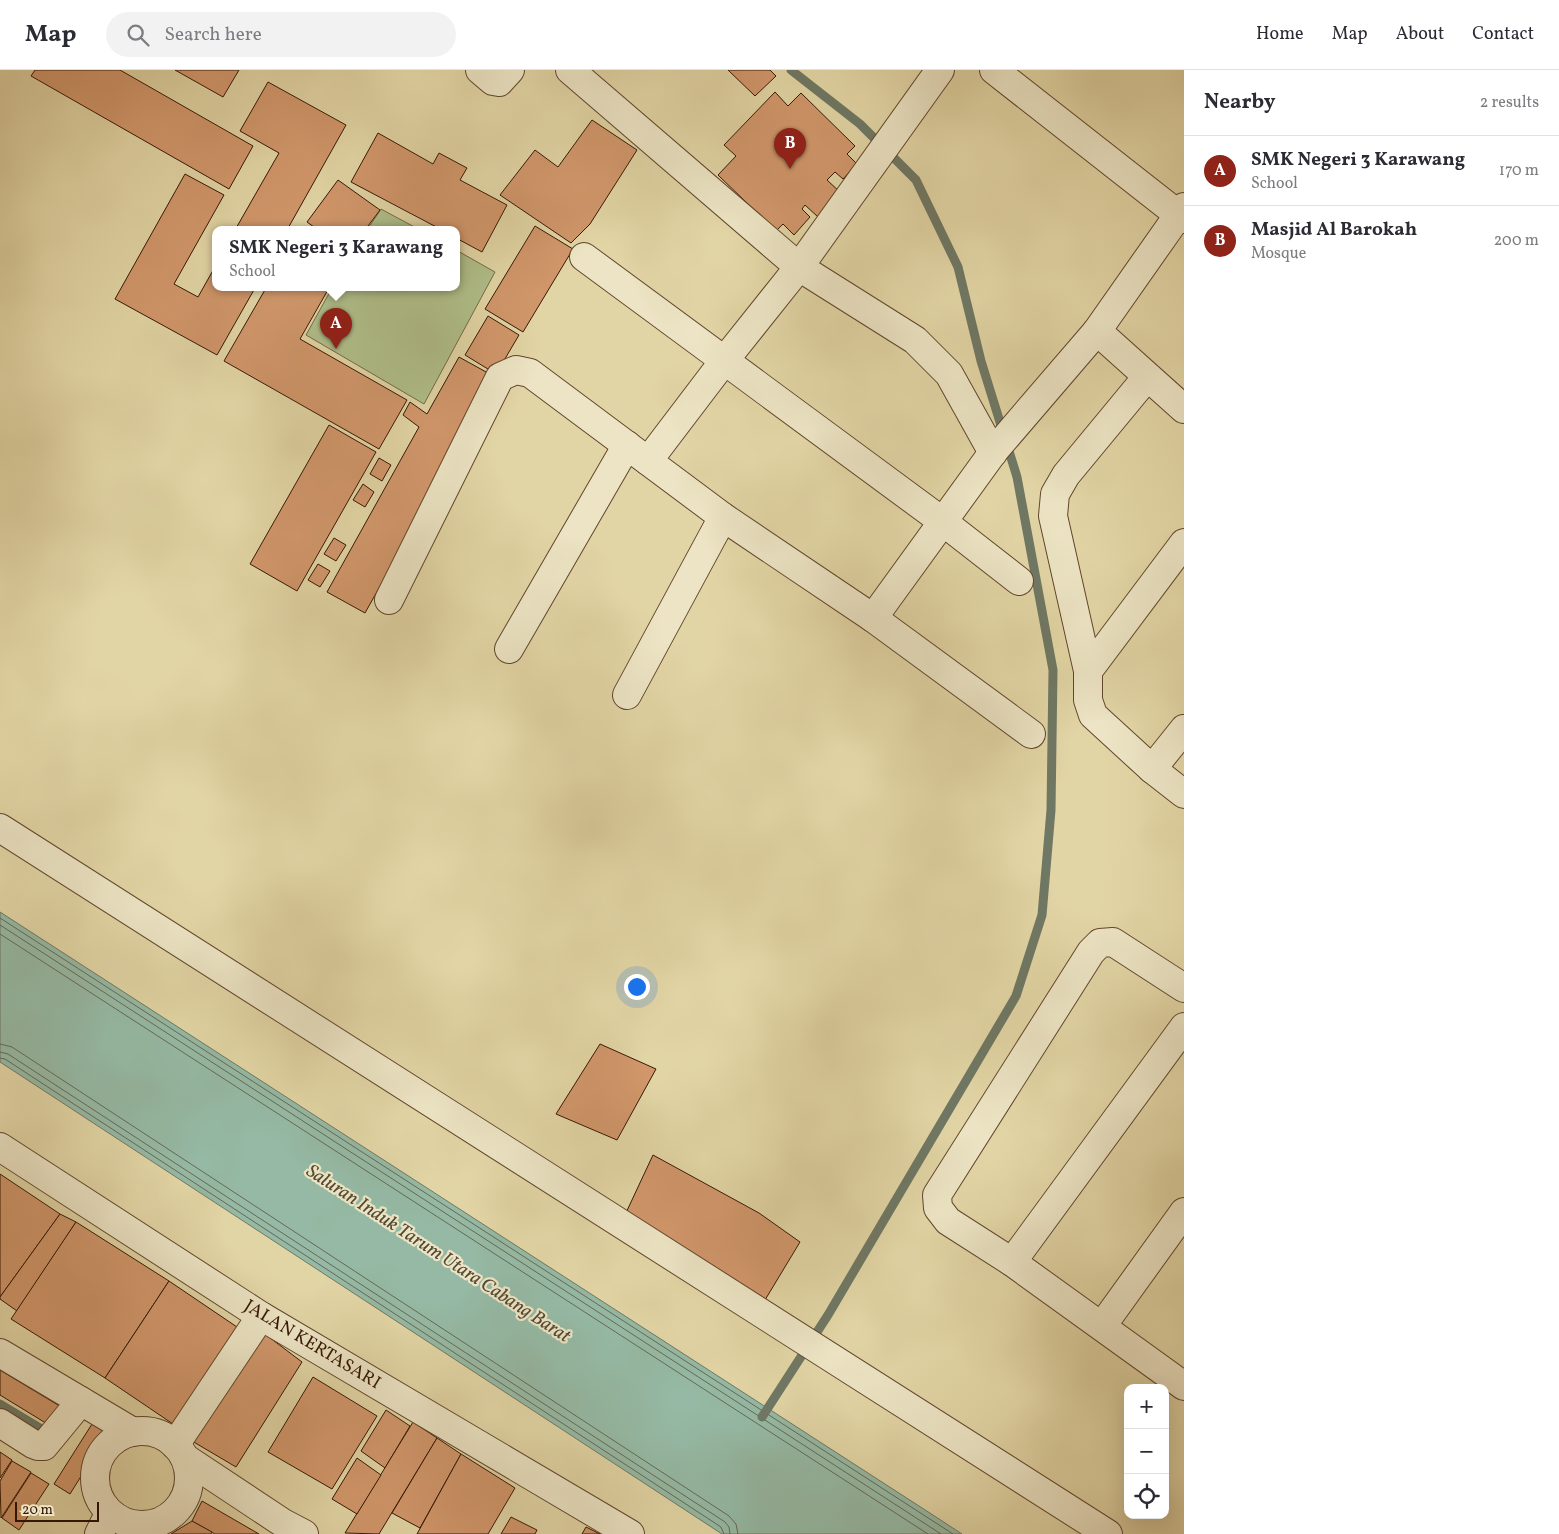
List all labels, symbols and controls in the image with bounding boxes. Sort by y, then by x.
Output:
search box [106,12,456,57]
text: Map [25,18,76,52]
icon: search [124,21,152,49]
text: Search here [164,22,262,48]
text: Home [1256,22,1304,47]
text: Map [1332,22,1368,47]
text: About [1396,22,1444,47]
text: Contact [1472,22,1534,47]
text: Nearby [1204,88,1275,117]
text: 2 results [1480,92,1539,114]
pin: B [774,128,806,169]
text: SMK Negeri 3 Karawang [1251,147,1465,173]
text: A [1214,160,1226,182]
text: 170 m [1499,160,1539,182]
text: School [1251,173,1298,195]
text: Masjid Al Barokah [1251,217,1417,243]
popup [212,226,460,291]
text: B [1215,230,1225,252]
text: 200 m [1494,230,1539,252]
text: SMK Negeri 3 Karawang [229,235,443,261]
text: Mosque [1251,243,1306,265]
text: School [229,261,276,283]
pin: A [320,308,352,349]
your location [624,974,650,1000]
water label: Saluran Induk Tarum Utara Cabang Barat [301,1159,576,1350]
street label: JALAN KERTASARI [239,1294,385,1396]
map controls [1124,1384,1169,1519]
button: + [1124,1384,1169,1429]
button: − [1124,1429,1169,1474]
button: locate [1124,1474,1169,1519]
scale bar [15,1499,99,1522]
text: 20 m [22,1501,53,1520]

